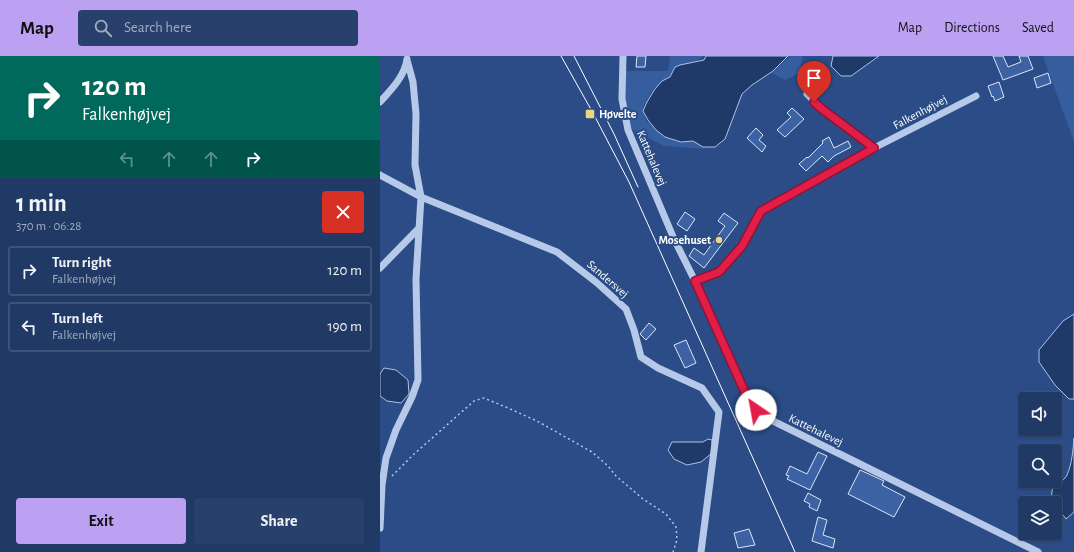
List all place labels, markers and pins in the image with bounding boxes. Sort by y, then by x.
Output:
pin [797,61,831,102]
marker: Høvelte [584,108,596,120]
place label: Høvelte [599,108,637,120]
place label: Mosehuset [658,234,711,246]
marker: Mosehuset [714,235,724,245]

